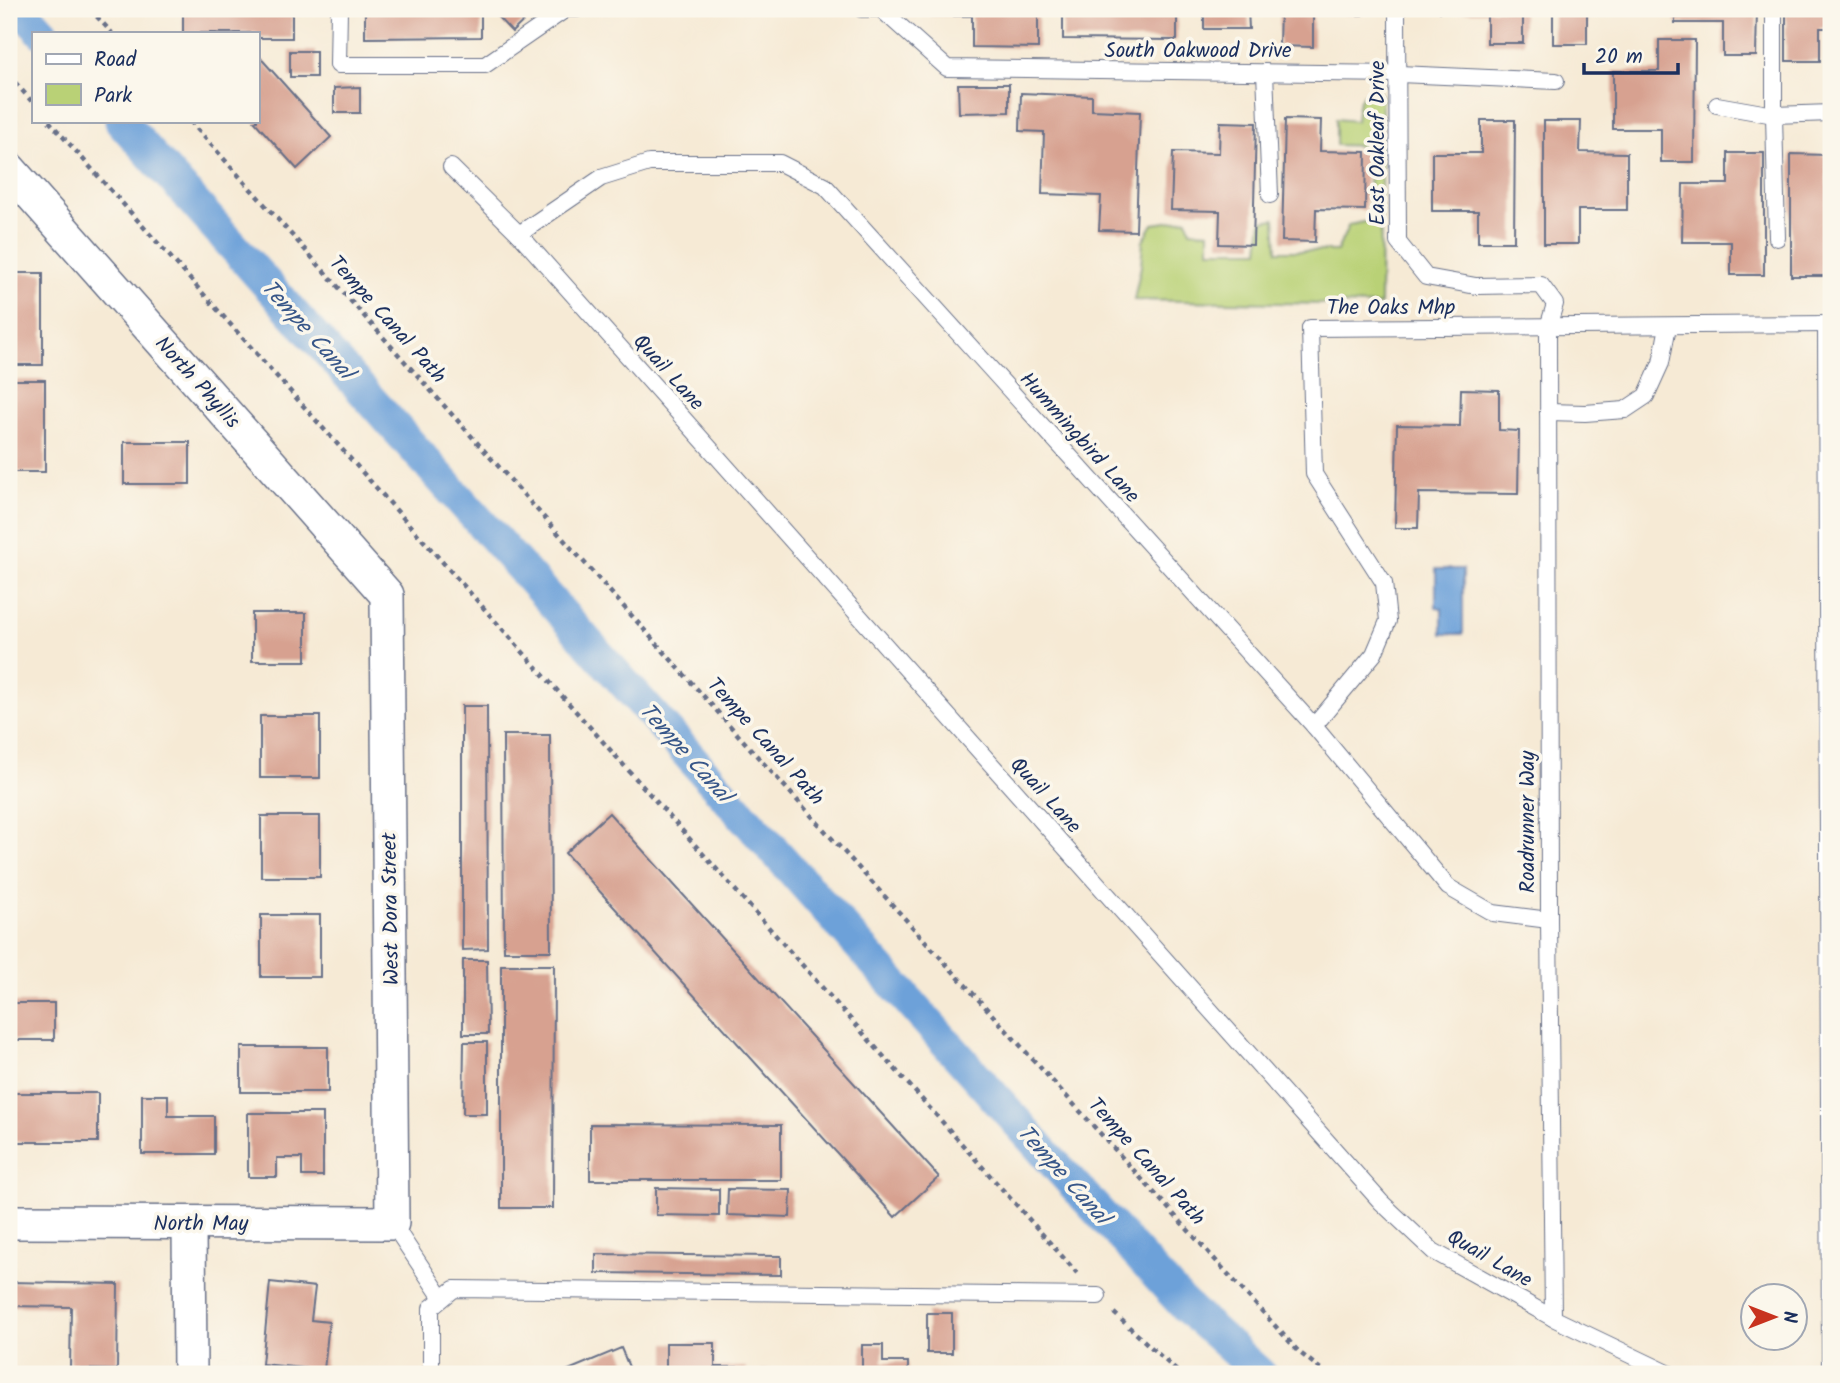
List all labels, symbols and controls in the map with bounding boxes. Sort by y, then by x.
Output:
legend [32,32,259,122]
scale bar [1584,32,1679,76]
street label: South Oakwood Drive [1104,35,1292,68]
text: 20 m [1595,41,1643,74]
text: Road [94,44,137,77]
street label: East Oakleaf Drive [1362,60,1395,225]
text: Park [94,80,132,113]
street label: Tempe Canal Path [320,248,454,392]
water label: Tempe Canal [251,272,365,392]
street label: The Oaks Mhp [1327,292,1455,325]
street label: Quail Lane [624,327,712,419]
street label: North Phyllis [146,329,248,437]
street label: Hummingbird Lane [1011,365,1148,512]
street label: Tempe Canal Path [698,670,832,814]
water label: Tempe Canal [629,695,743,815]
street label: Quail Lane [1001,750,1089,842]
street label: Roadrunner Way [1512,751,1545,893]
street label: West Dora Street [374,831,409,986]
street label: Tempe Canal Path [1079,1090,1213,1234]
water label: Tempe Canal [1007,1117,1121,1237]
street label: North May [154,1208,249,1241]
street label: Quail Lane [1440,1222,1539,1297]
north arrow [1738,1282,1808,1352]
text: N [1774,1311,1804,1323]

